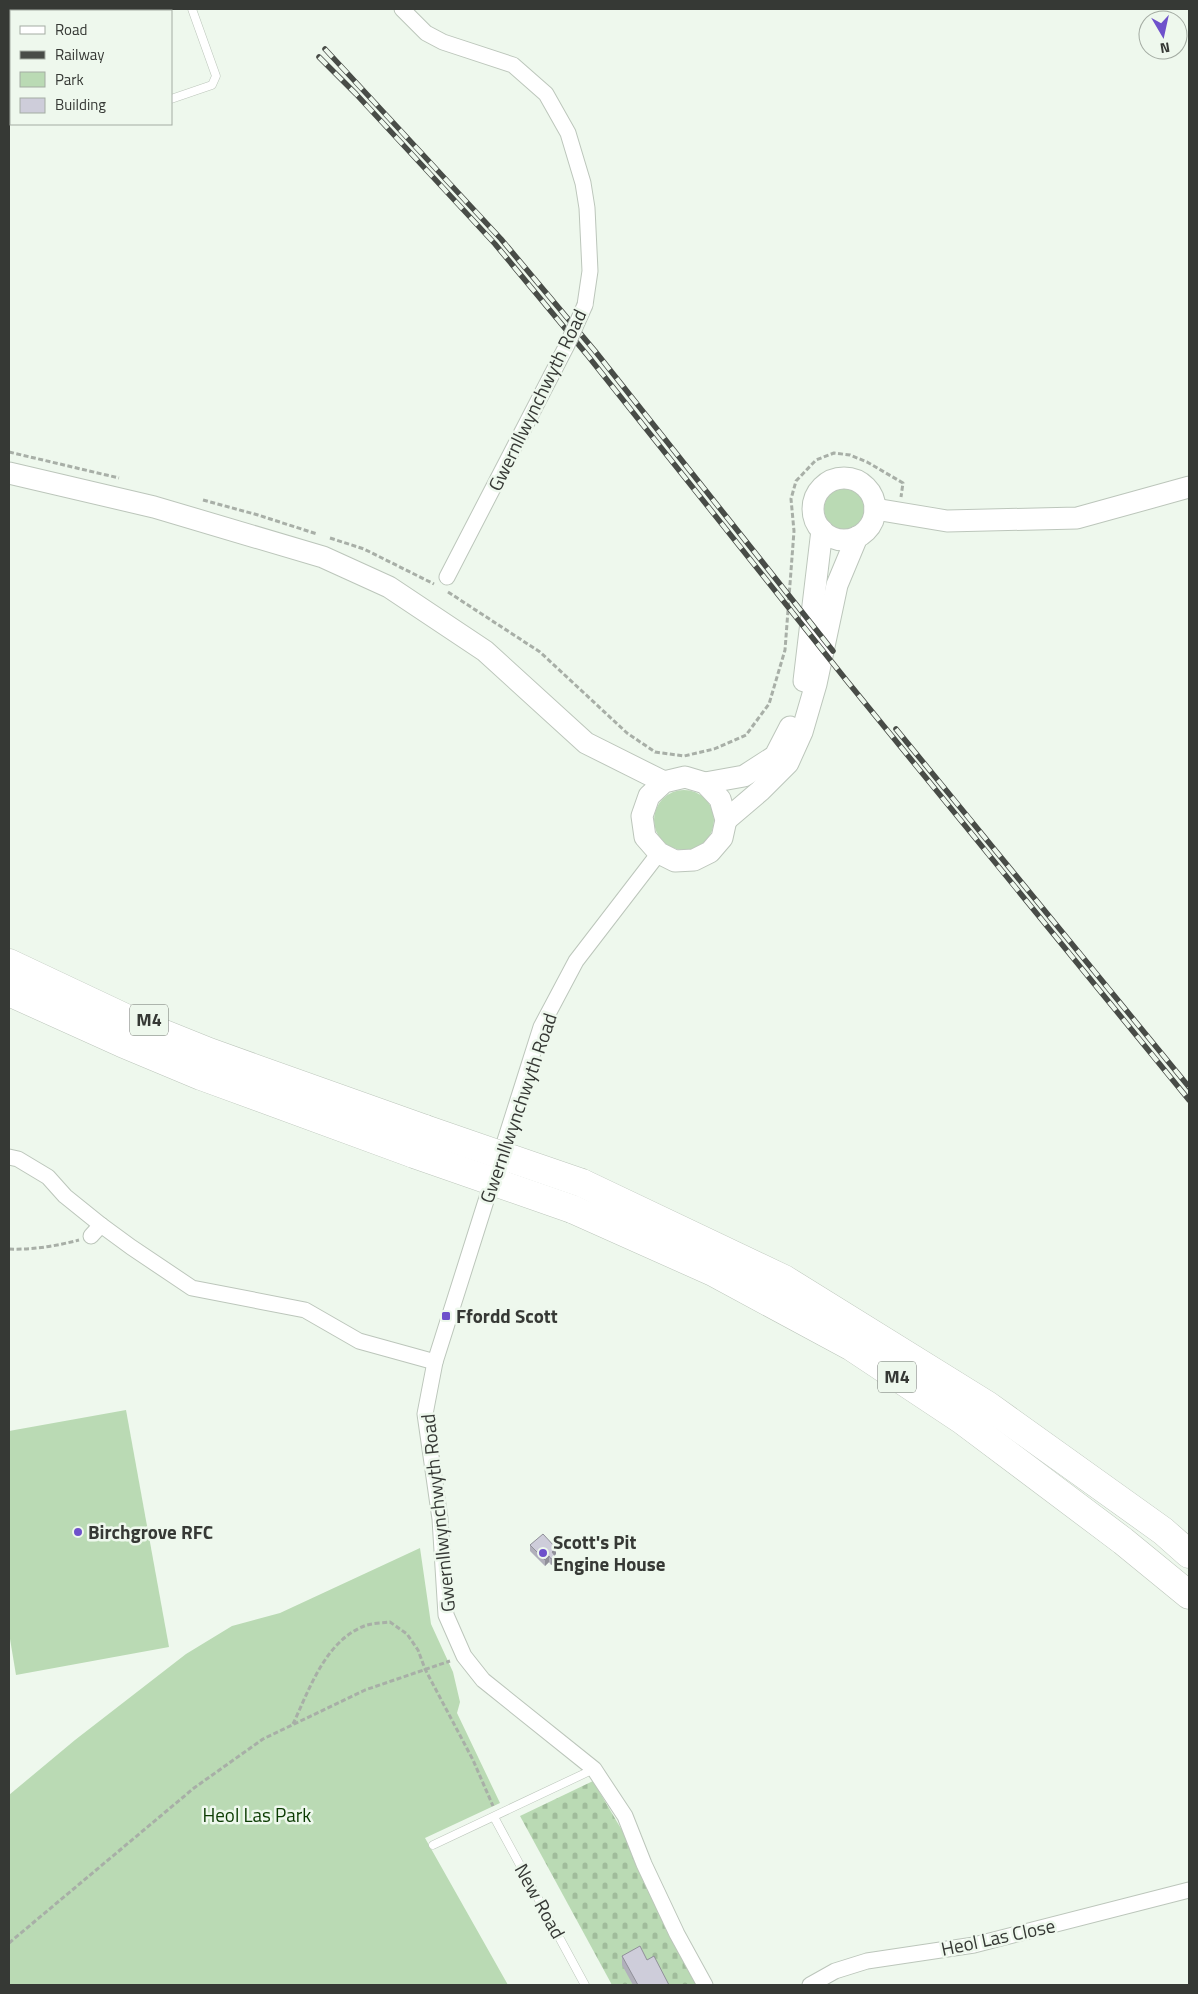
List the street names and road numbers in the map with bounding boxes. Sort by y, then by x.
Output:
street label: Gwernllwynchwyth Road [480,304,593,496]
road number: M4 [130,1004,168,1036]
street label: Gwernllwynchwyth Road [471,1009,564,1207]
road number: M4 [878,1361,916,1392]
street label: Gwernllwynchwyth Road [413,1412,462,1614]
street label: New Road [508,1858,573,1944]
street label: Heol Las Close [938,1910,1058,1963]

